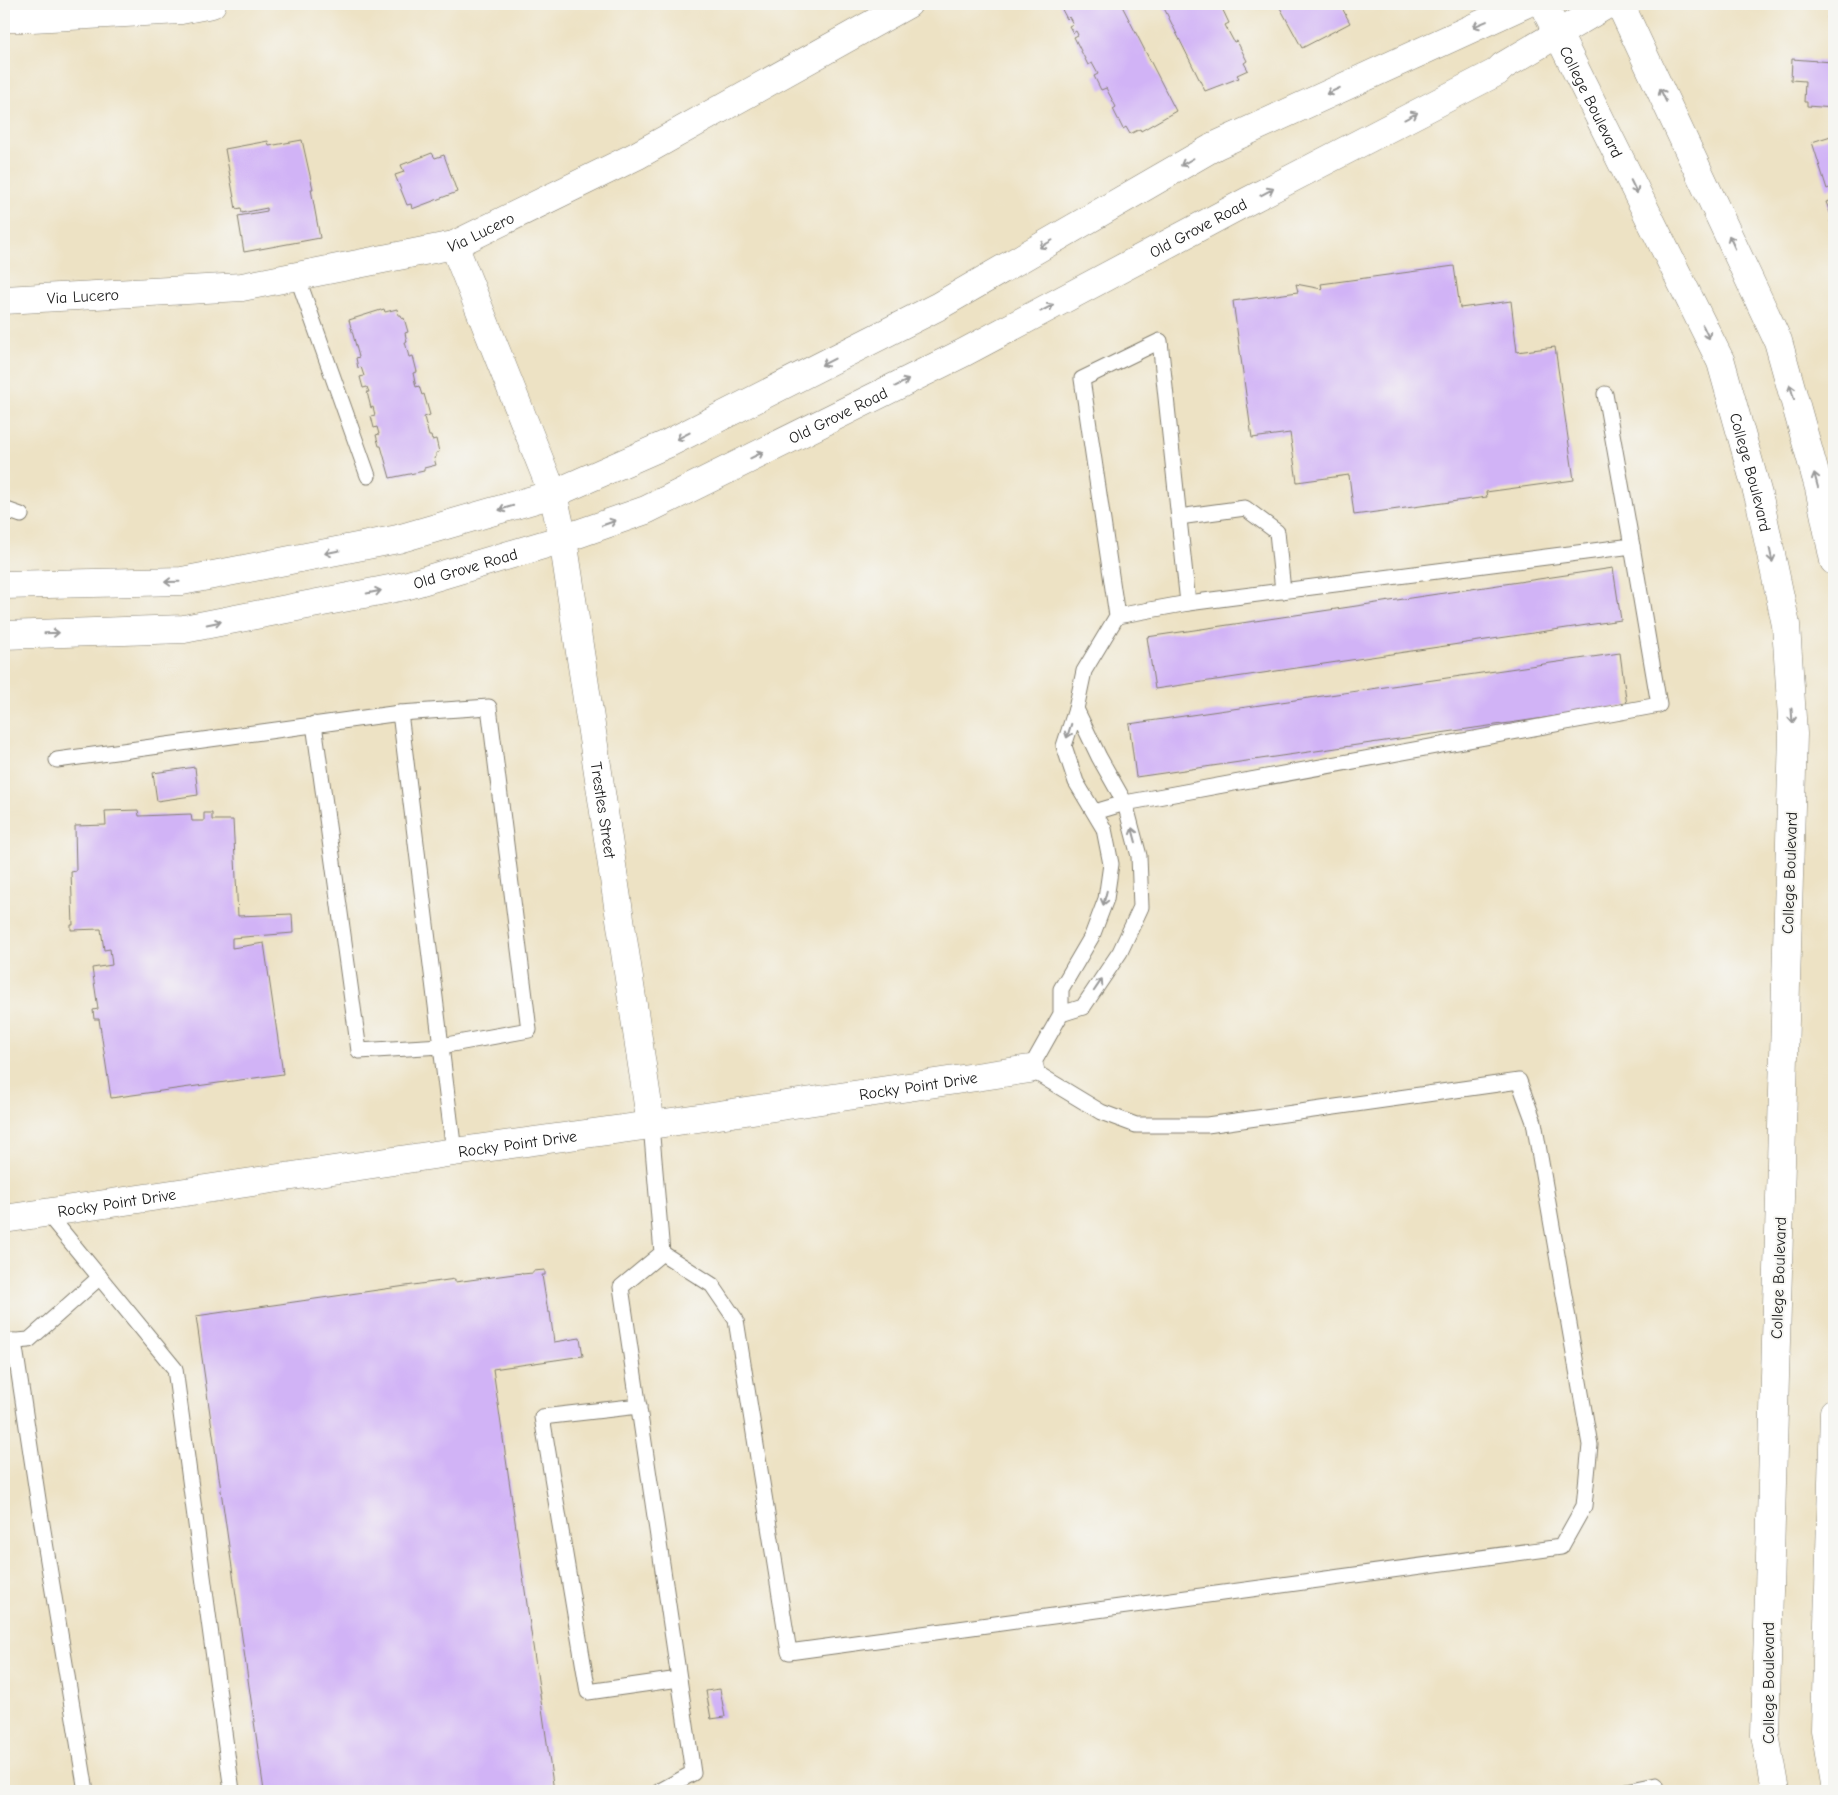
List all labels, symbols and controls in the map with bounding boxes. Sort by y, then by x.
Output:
one-way arrow [1473,19,1488,29]
street label: College Boulevard [1555,43,1626,161]
one-way arrow [1326,87,1341,97]
one-way arrow [1658,88,1667,103]
one-way arrow [1403,111,1418,121]
one-way arrow [1180,158,1194,168]
one-way arrow [1630,179,1639,194]
one-way arrow [1259,186,1273,196]
street label: Old Grove Road [1147,195,1250,262]
street label: Via Lucero [446,209,517,256]
one-way arrow [1726,235,1736,250]
one-way arrow [1039,240,1054,249]
street label: Via Lucero [46,286,119,308]
one-way arrow [1039,303,1053,313]
one-way arrow [1701,325,1711,340]
one-way arrow [821,358,836,368]
one-way arrow [894,378,909,387]
street label: Old Grove Road [786,384,891,448]
one-way arrow [1787,385,1797,401]
street label: College Boulevard [1726,411,1774,533]
one-way arrow [676,431,691,441]
one-way arrow [749,450,764,460]
one-way arrow [1811,472,1821,488]
one-way arrow [498,503,514,513]
one-way arrow [601,517,617,527]
street label: Old Grove Road [411,545,520,593]
one-way arrow [1767,546,1777,562]
one-way arrow [324,548,340,558]
one-way arrow [164,577,180,586]
one-way arrow [365,586,381,596]
one-way arrow [206,617,222,627]
one-way arrow [44,628,60,638]
one-way arrow [1788,707,1797,723]
one-way arrow [1064,722,1073,738]
street label: Trestles Street [587,761,619,860]
street label: College Boulevard [1779,812,1801,934]
one-way arrow [1128,828,1138,844]
one-way arrow [1100,890,1110,906]
one-way arrow [1093,979,1103,993]
street label: Rocky Point Drive [858,1069,979,1104]
street label: Rocky Point Drive [457,1127,578,1161]
street label: Rocky Point Drive [56,1185,177,1221]
street label: College Boulevard [1768,1217,1790,1339]
street label: College Boulevard [1760,1622,1778,1744]

